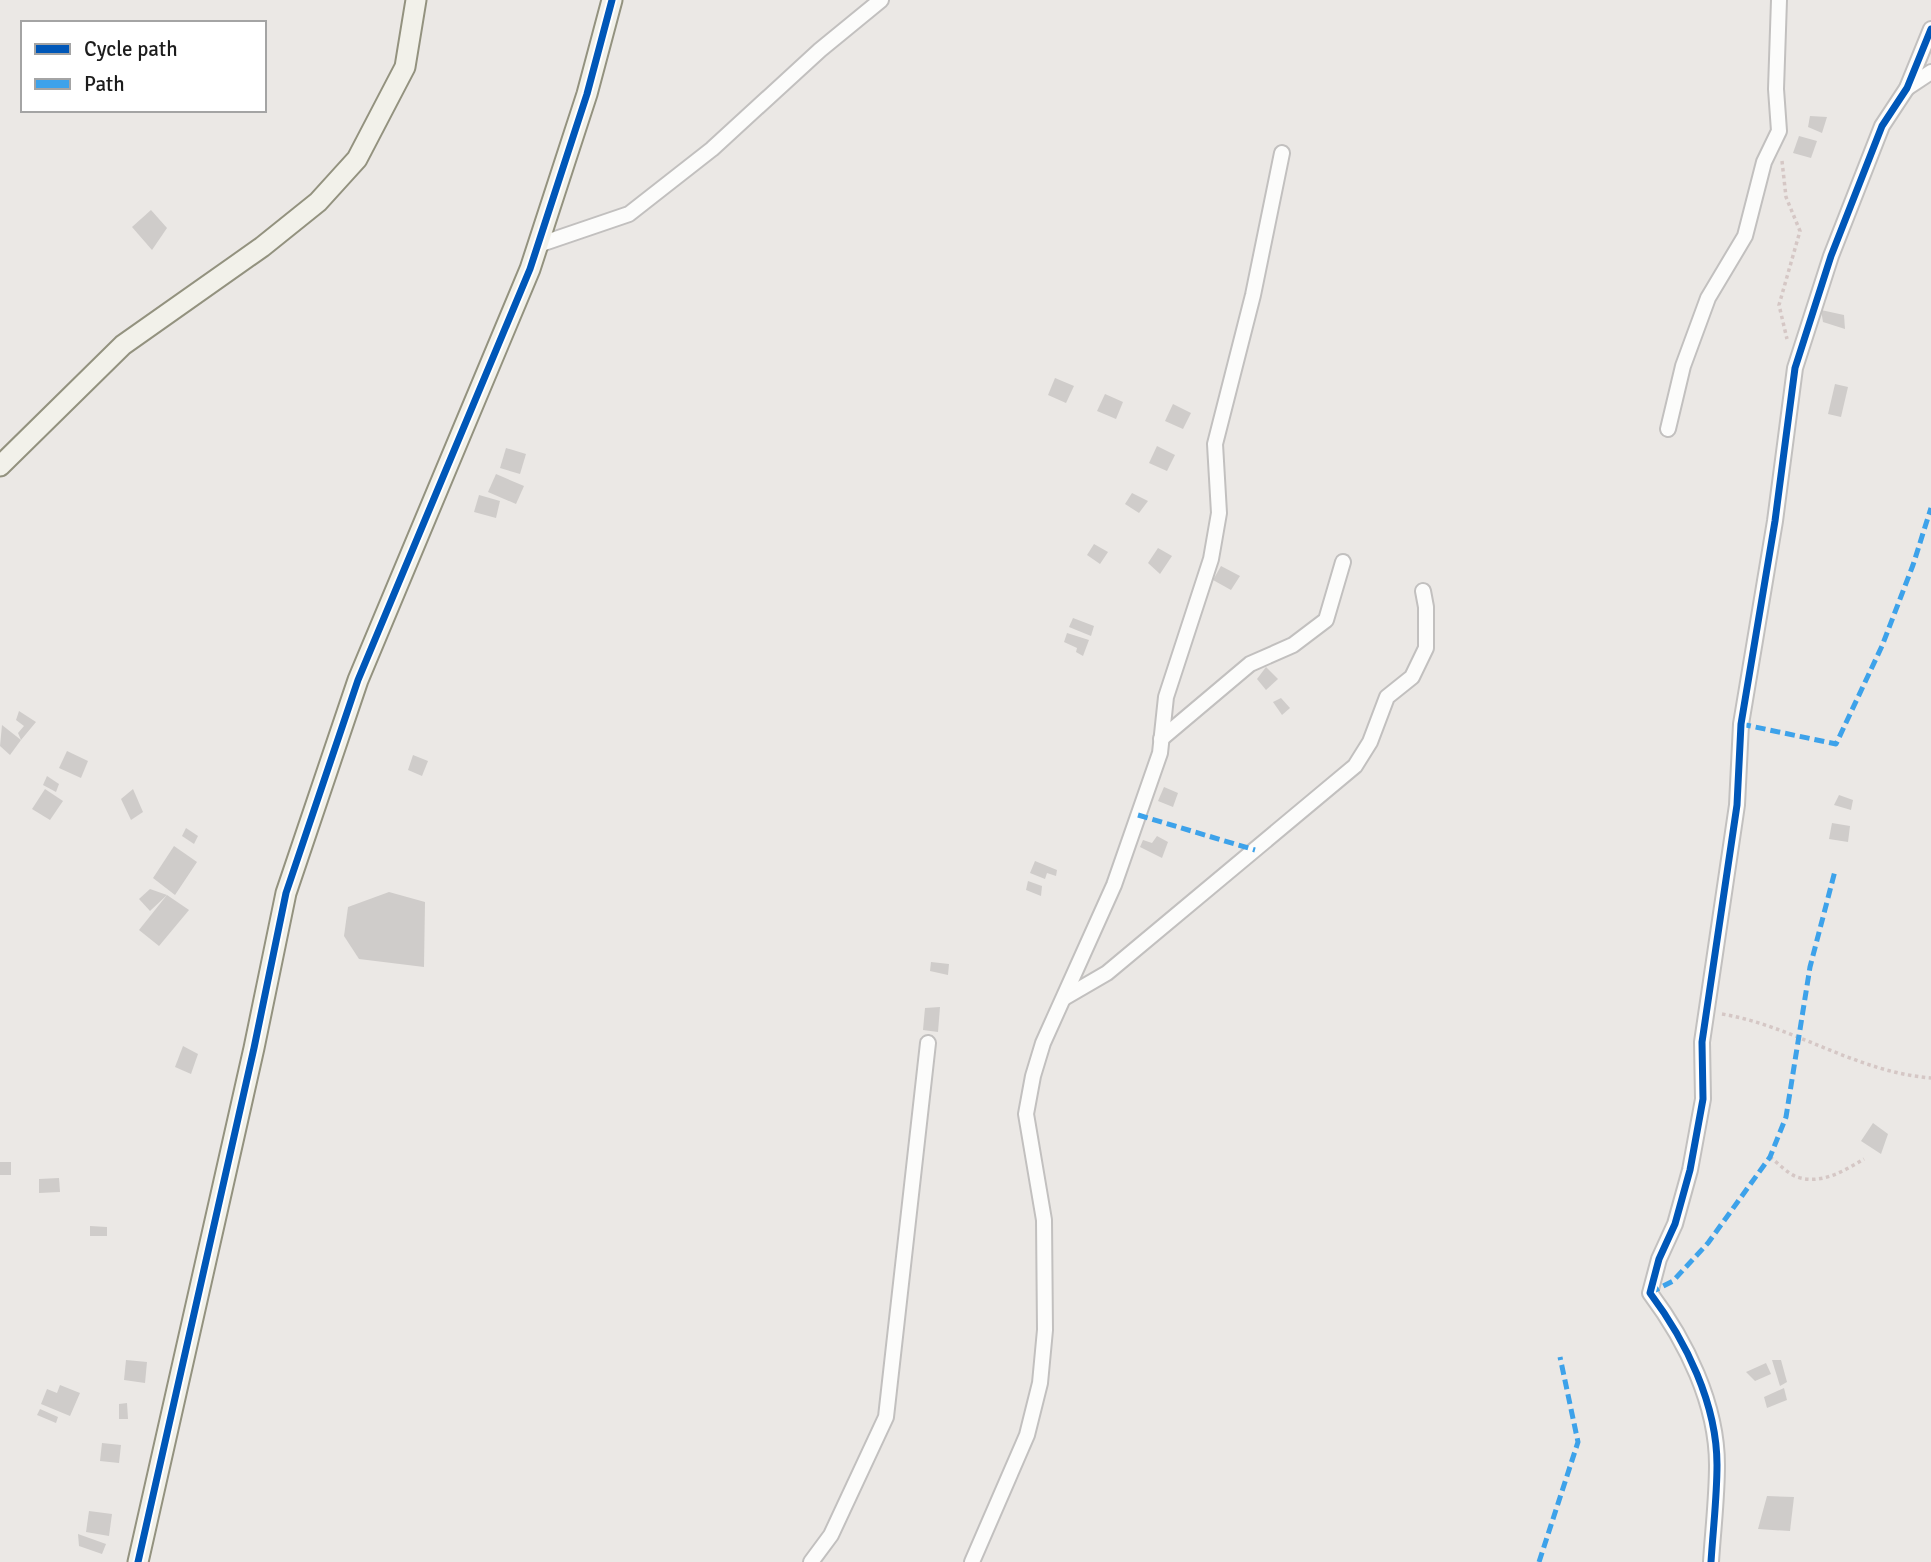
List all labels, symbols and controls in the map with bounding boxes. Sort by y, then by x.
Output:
legend [21,21,266,112]
text: Cycle path [84,36,178,62]
text: Path [84,71,125,97]

